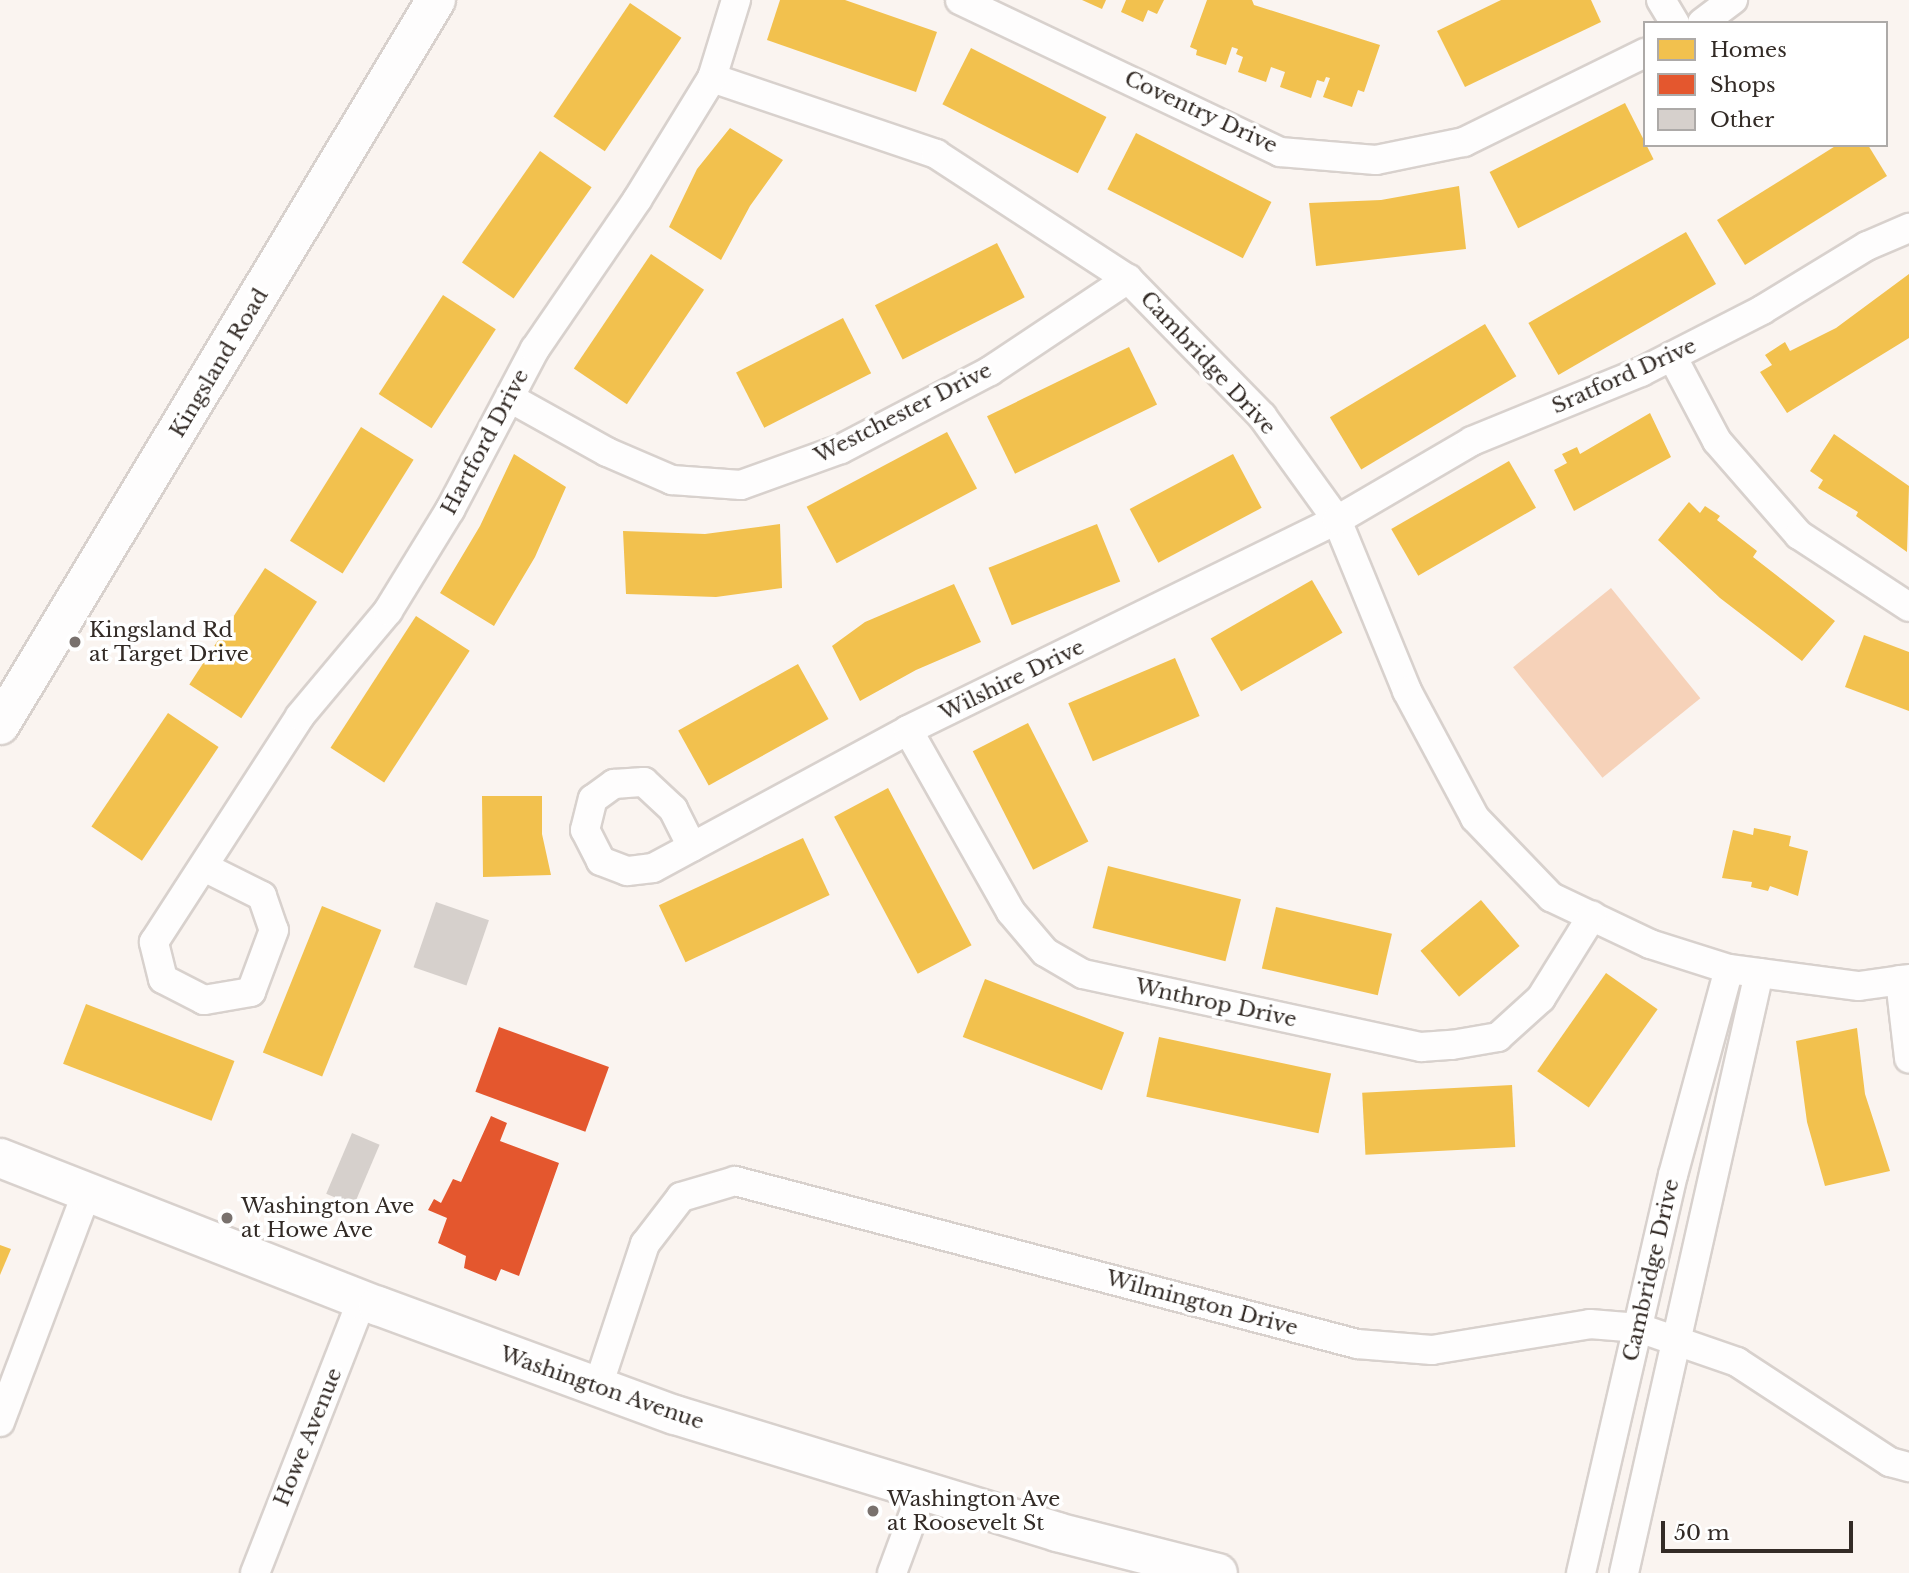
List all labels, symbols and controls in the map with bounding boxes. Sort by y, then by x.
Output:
legend [1643,21,1888,147]
text: Homes [1710,37,1787,63]
street label: Coventry Drive [1120,65,1282,159]
text: Shops [1710,72,1776,98]
text: Other [1710,107,1774,133]
street label: Kingsland Road [165,284,273,442]
street label: Cambridge Drive [1135,286,1281,440]
street label: Sratford Drive [1548,333,1700,419]
street label: Westchester Drive [810,357,996,469]
street label: Hartford Drive [436,365,534,519]
place label: Kingsland Rd at Target Drive [89,617,249,667]
marker: Kingsland Rd at Target Drive [67,634,83,650]
street label: Wilshire Drive [936,634,1088,726]
street label: Wnthrop Drive [1133,974,1299,1032]
street label: Cambridge Drive [1618,1176,1684,1364]
place label: Washington Ave at Howe Ave [241,1193,415,1243]
marker: Washington Ave at Howe Ave [219,1210,235,1226]
street label: Wilmington Drive [1103,1265,1301,1341]
street label: Washington Avenue [496,1341,708,1435]
street label: Howe Avenue [269,1364,347,1510]
place label: Washington Ave at Roosevelt St [887,1486,1061,1536]
marker: Washington Ave at Roosevelt St [865,1503,881,1519]
scale bar [1664,1506,1856,1550]
text: 50 m [1674,1520,1729,1546]

